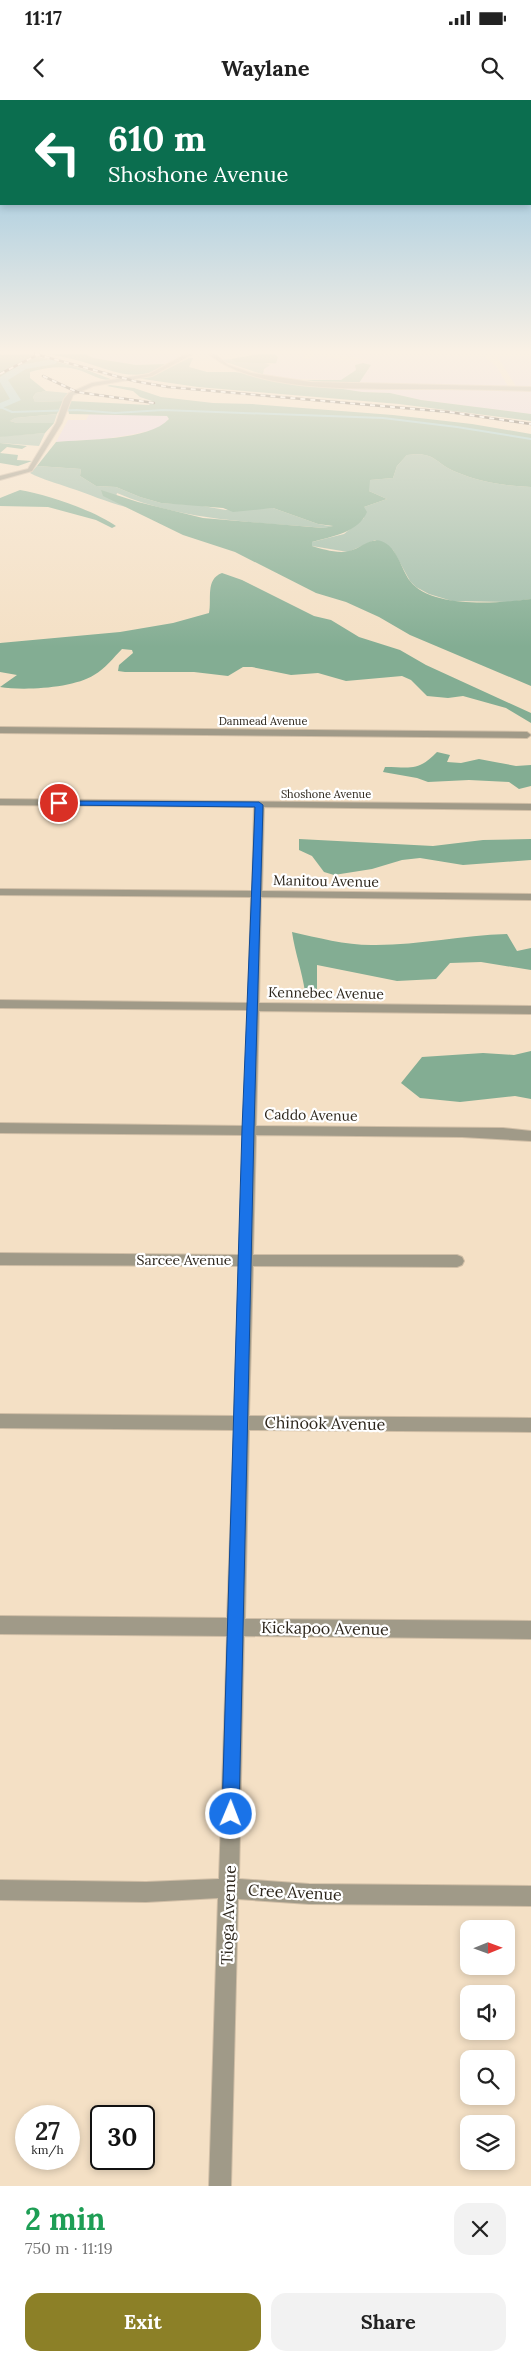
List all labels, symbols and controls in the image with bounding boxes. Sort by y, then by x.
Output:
text: 11:17 [25,6,62,30]
icon: back [25,54,53,82]
text: Waylane [221,54,310,82]
icon: search [478,54,506,82]
text: 610 m [108,116,206,161]
icon: left [25,120,90,185]
text: Shoshone Avenue [108,160,289,188]
street label: Danmead Avenue [219,714,307,728]
pin [38,782,80,824]
street label: Shoshone Avenue [281,787,371,801]
icon: arrive [45,789,73,817]
street label: Manitou Avenue [273,871,380,891]
street label: Kennebec Avenue [268,983,384,1003]
street label: Caddo Avenue [264,1105,358,1125]
street label: Sarcee Avenue [137,1251,232,1269]
street label: Chinook Avenue [264,1412,386,1434]
street label: Kickapoo Avenue [261,1617,389,1639]
position arrow [204,1787,256,1839]
street label: Tioga Avenue [216,1865,240,1965]
street label: Cree Avenue [248,1880,343,1904]
north arrow [460,1920,515,1975]
map controls [460,1920,515,2170]
button: sound [460,1985,515,2040]
button: search [460,2050,515,2105]
speed limit sign: 30 [90,2105,155,2170]
text: 27 [35,2115,60,2147]
button: layers [460,2115,515,2170]
text: km/h [31,2142,64,2157]
text: 2 min [25,2200,105,2238]
button: close [454,2203,506,2255]
text: 750 m · 11:19 [25,2238,113,2258]
button: Exit [25,2293,261,2351]
button: Share [271,2293,506,2351]

